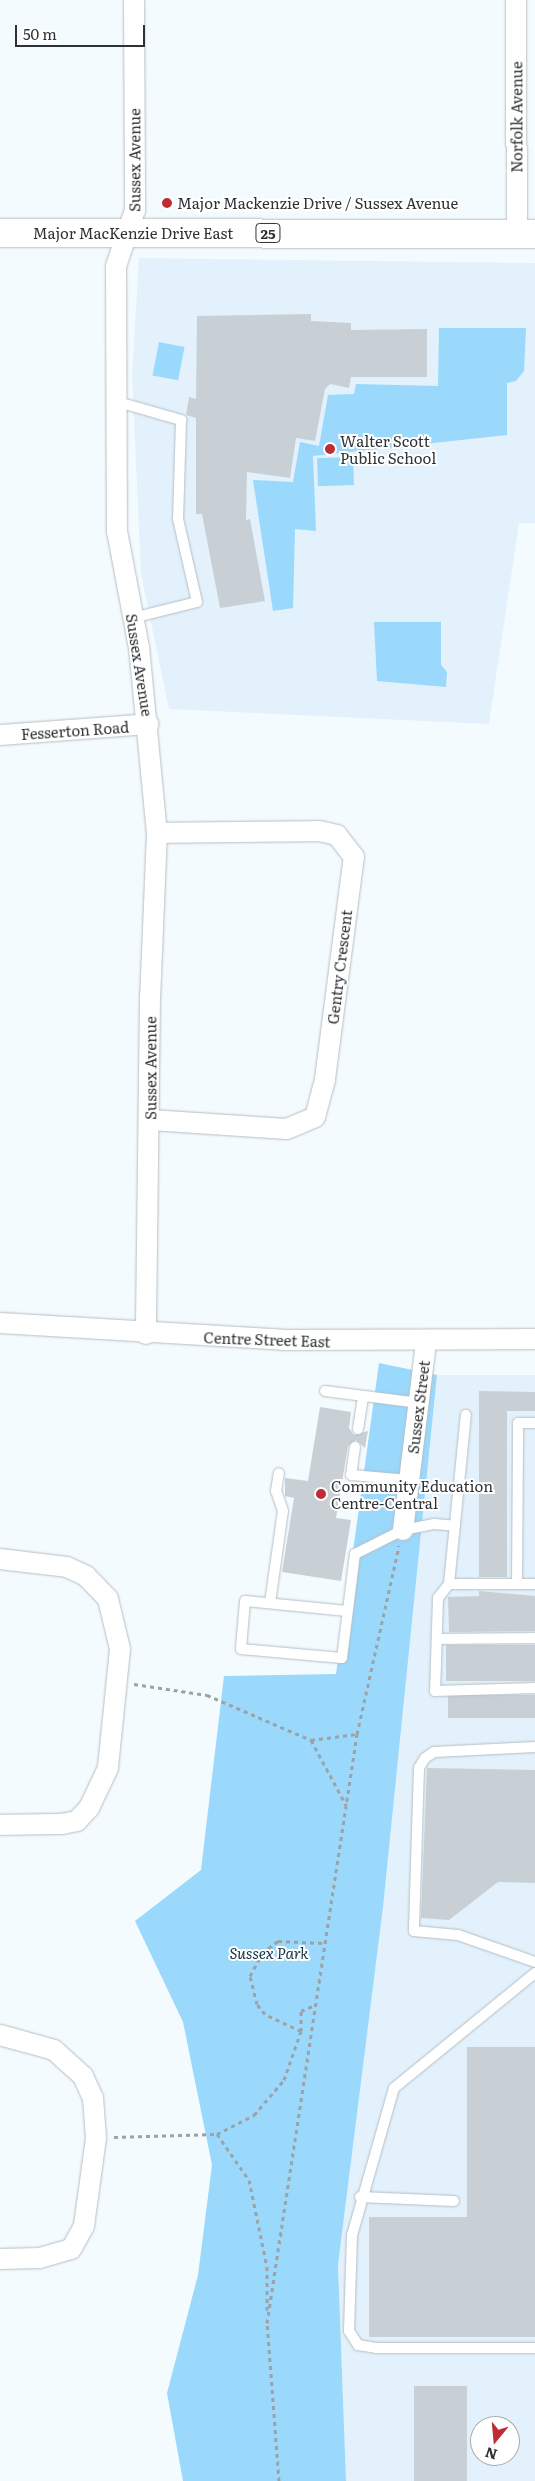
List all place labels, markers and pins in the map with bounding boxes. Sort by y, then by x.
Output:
place label: Major Mackenzie Drive / Sussex Avenue [177,194,458,212]
marker: Major Mackenzie Drive / Sussex Avenue [161,197,173,209]
place label: Walter Scott Public School [340,431,436,466]
marker: Walter Scott Public School [324,443,336,455]
place label: Community Education Centre-Central [331,1476,493,1511]
marker: Community Education Centre-Central [315,1488,327,1500]

